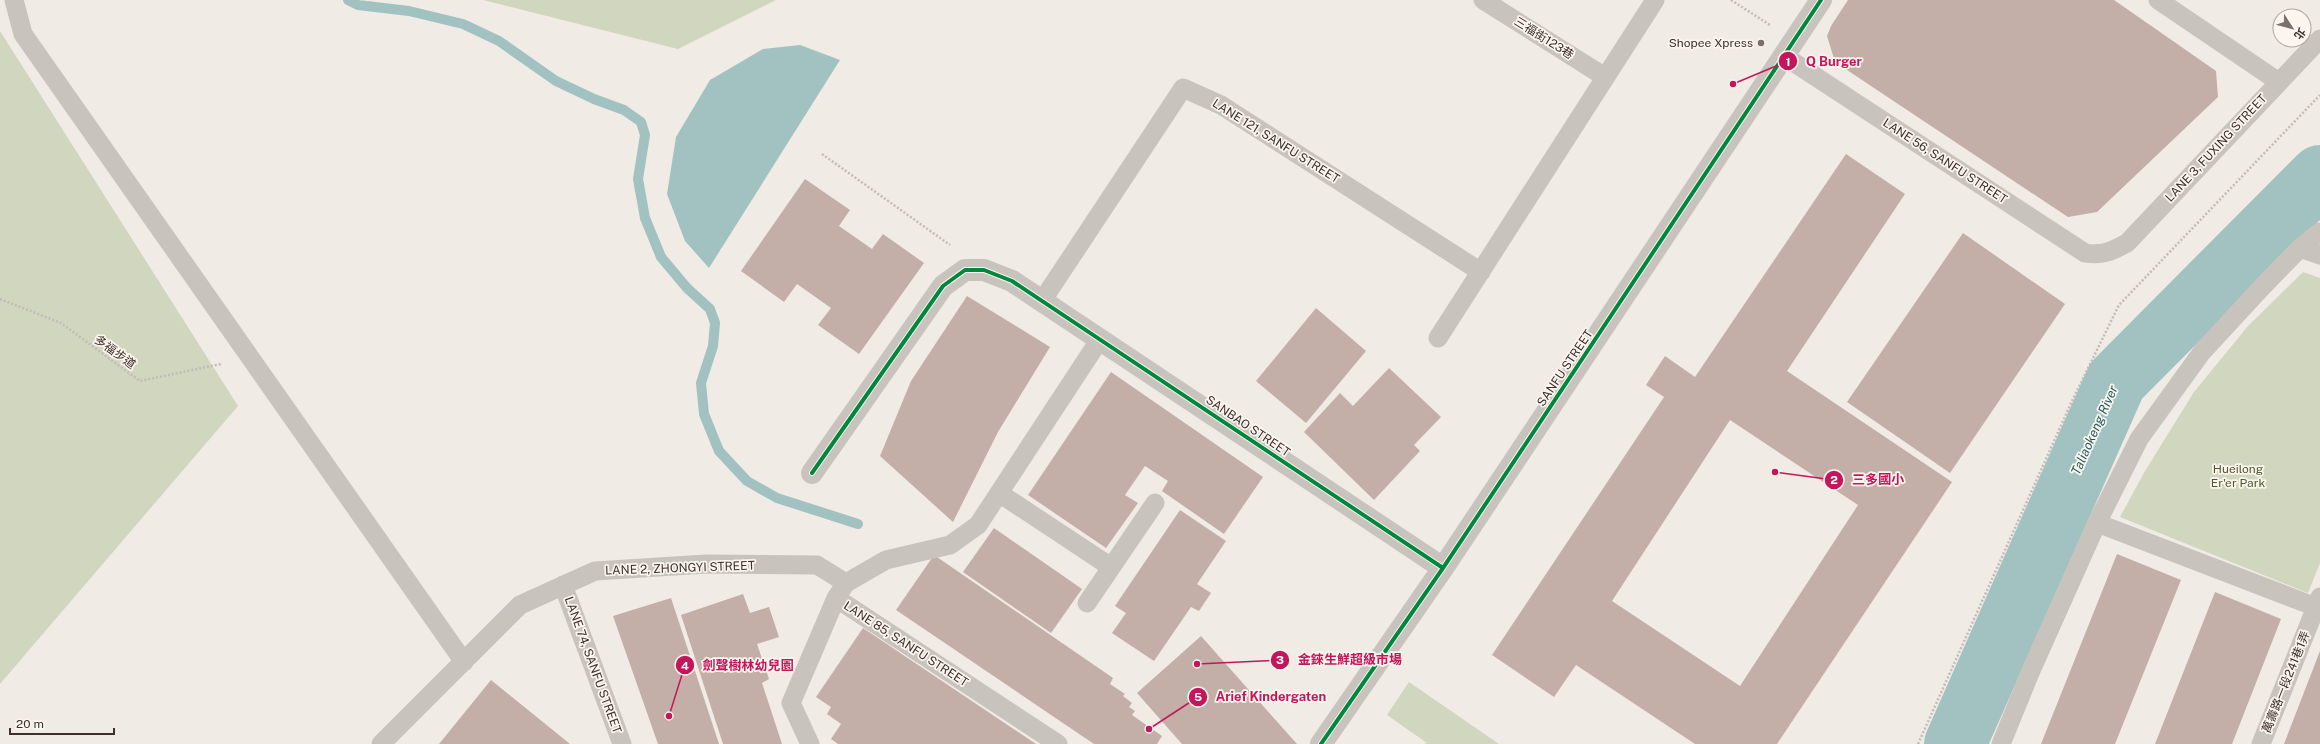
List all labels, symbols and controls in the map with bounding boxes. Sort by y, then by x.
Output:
north arrow [2272,8,2312,48]
street label: 三福街123巷 [1512,14,1576,62]
text: 北 [2292,26,2308,42]
place label: Shopee Xpress [1669,36,1753,50]
marker: Shopee Xpress [1756,38,1766,48]
callout: Q Burger [1778,49,1870,74]
text: Q Burger [1806,54,1863,69]
text: 1 [1785,55,1791,69]
street label: LANE 3, FUXING STREET [2163,91,2269,205]
street label: LANE 121, SANFU STREET [1210,96,1342,186]
street label: LANE 56, SANFU STREET [1880,116,2010,206]
street label: SANFU STREET [1534,327,1596,409]
street label: 多福步道 [91,332,139,372]
water label: Taliaokeng River [2068,383,2121,477]
street label: SANBAO STREET [1203,393,1293,459]
park label: Hueilong Er'er Park [2211,462,2265,490]
callout: 三多國小 [1824,467,1912,492]
text: 三多國小 [1852,472,1905,487]
text: 2 [1830,473,1838,487]
street label: LANE 2, ZHONGYI STREET [605,558,755,578]
street label: LANE 74, SANFU STREET [562,595,624,735]
street label: LANE 85, SANFU STREET [841,599,971,689]
street label: 萬壽路一段241巷1弄 [2259,629,2313,735]
callout: 金錸生鮮超級市場 [1270,647,1410,672]
text: 金錸生鮮超級市場 [1298,652,1402,667]
callout: 劍聲樹林幼兒園 [675,653,802,678]
text: 3 [1276,653,1284,667]
text: 劍聲樹林幼兒園 [702,658,794,673]
text: 4 [681,659,689,673]
callout: Arief Kindergaten [1188,684,1334,709]
text: Arief Kindergaten [1216,689,1326,704]
text: 5 [1194,690,1202,704]
scale bar [10,710,114,736]
text: 20 m [16,717,44,731]

